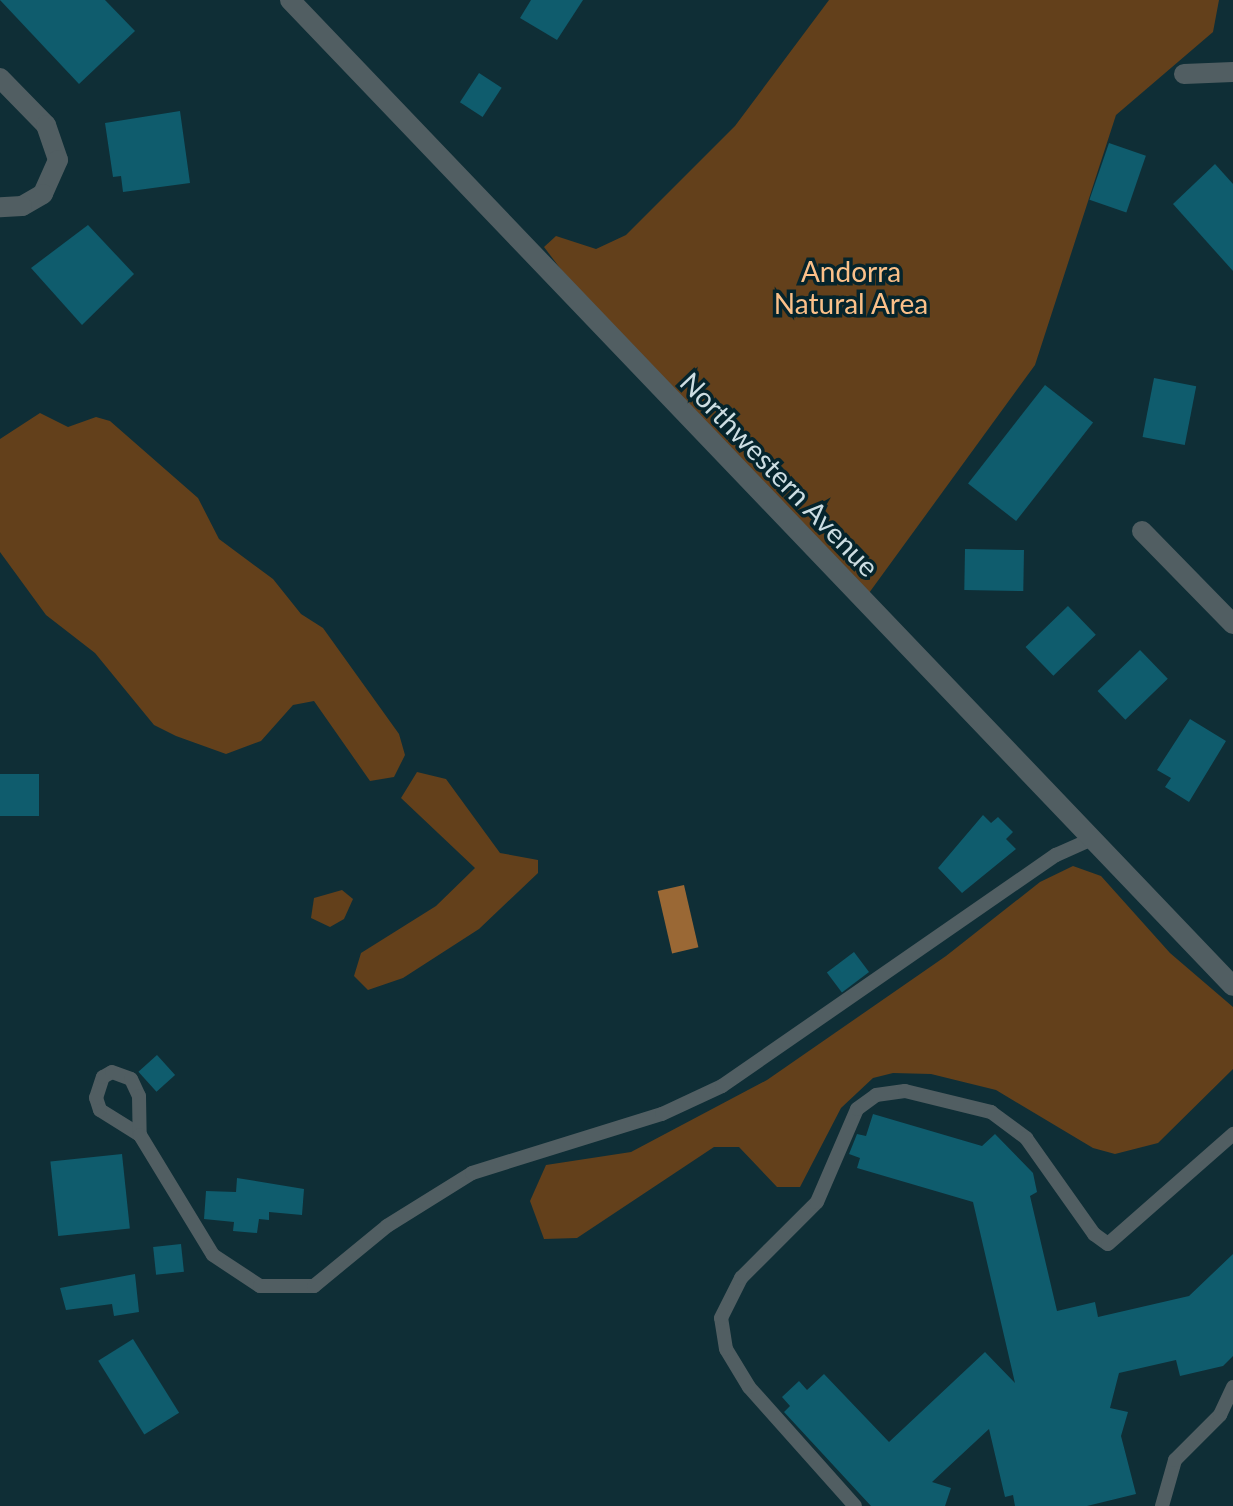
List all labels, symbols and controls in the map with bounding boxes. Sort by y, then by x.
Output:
park label: Andorra Natural Area [773,254,929,320]
street label: Northwestern Avenue [674,365,886,583]

